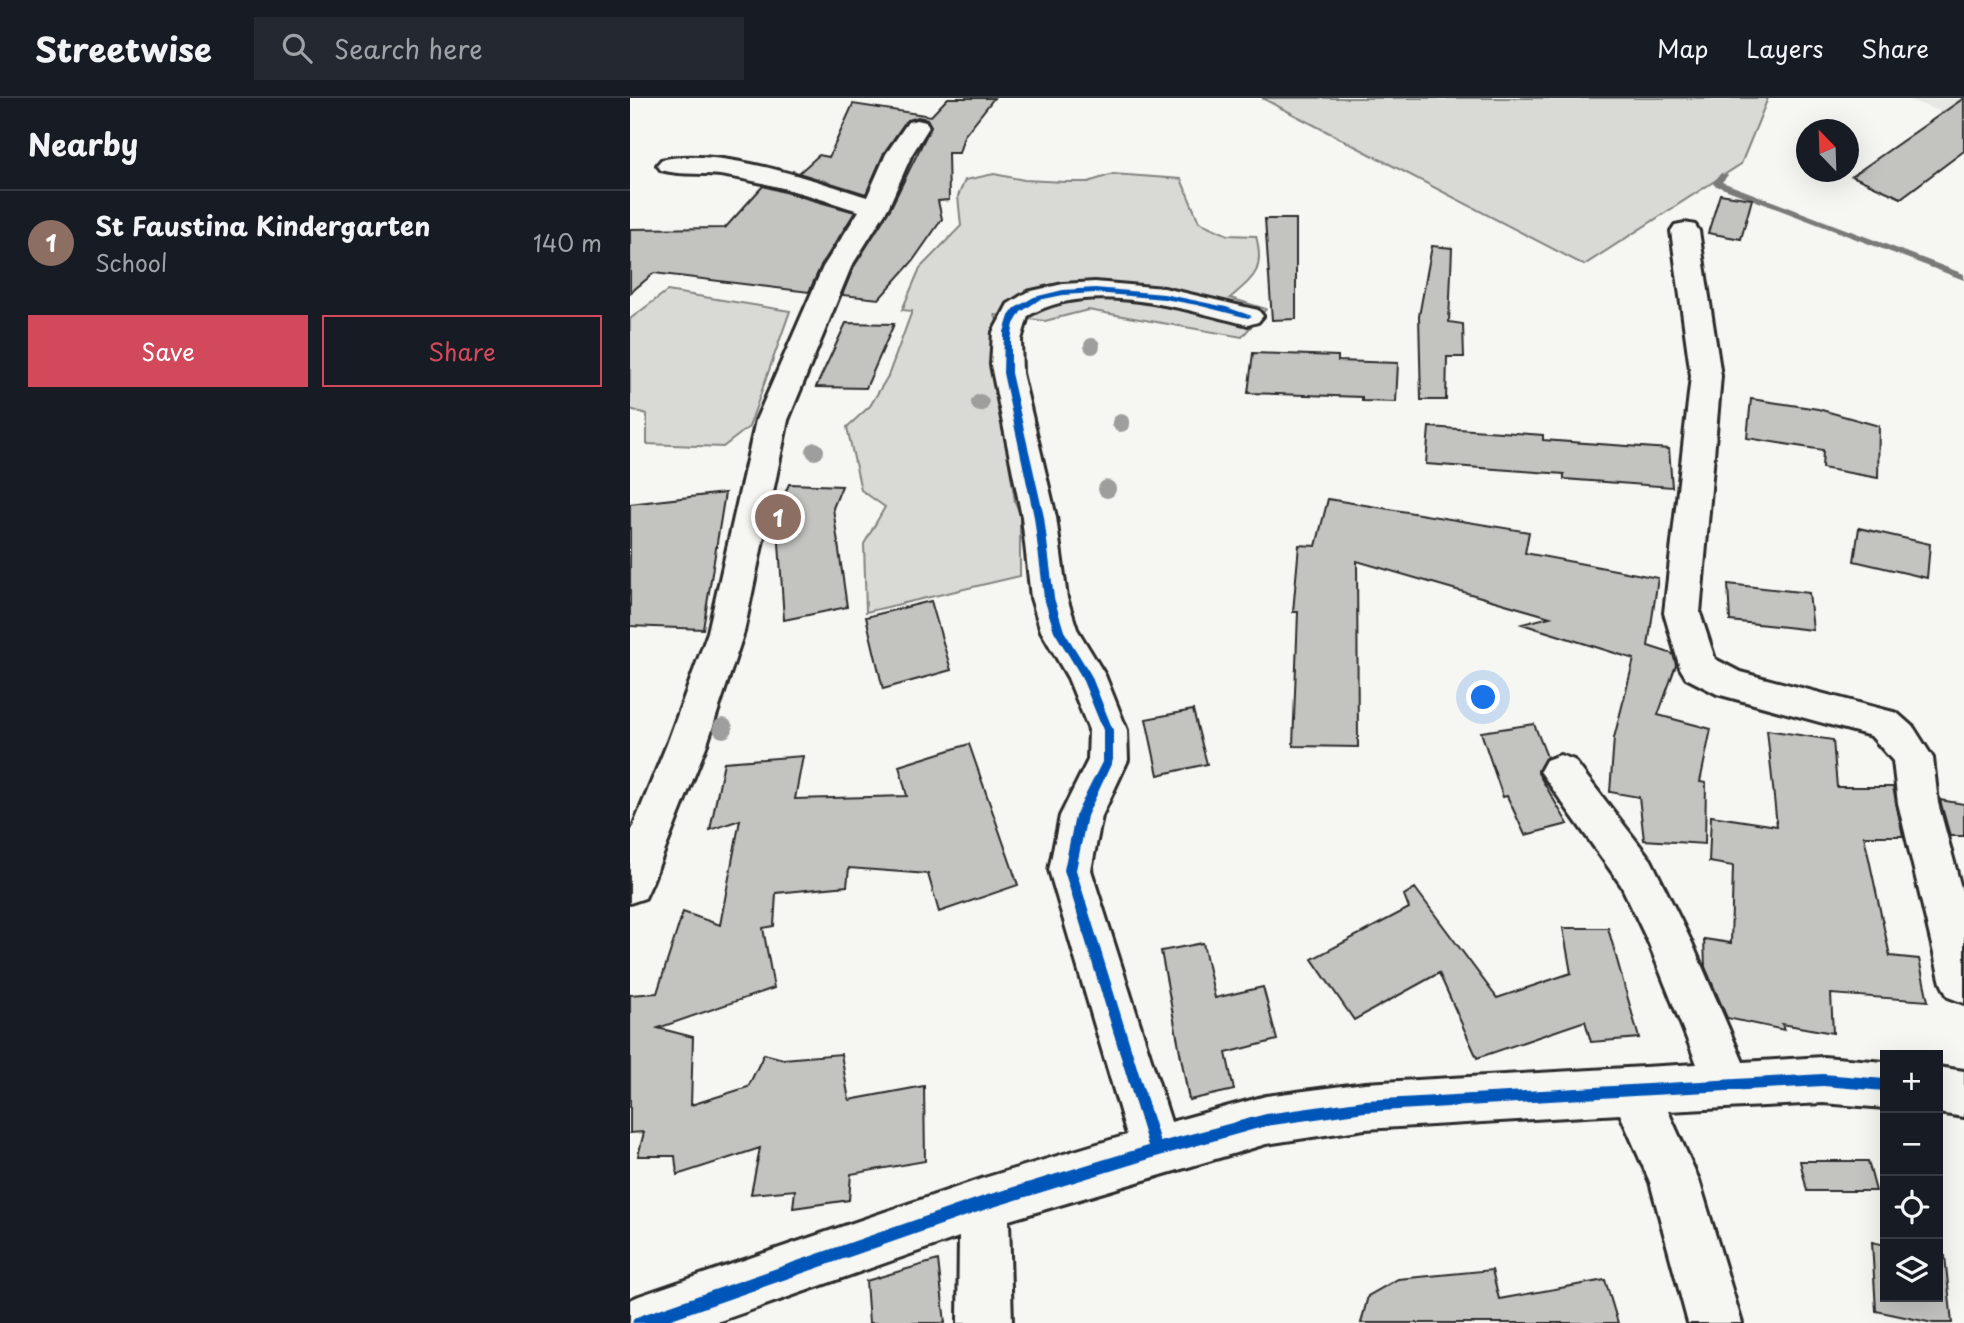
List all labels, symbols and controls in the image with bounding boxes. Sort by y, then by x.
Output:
search box [254,17,744,80]
text: Streetwise [35,23,212,73]
icon: search [278,29,316,67]
text: Search here [334,29,483,68]
text: Map [1657,30,1708,66]
text: Layers [1746,30,1823,66]
text: Share [1861,30,1929,66]
north arrow [1796,119,1859,182]
text: Nearby [28,121,138,166]
text: St Faustina Kindergarten [95,206,430,245]
text: 1 [46,225,57,260]
text: 140 m [533,225,602,260]
text: School [95,245,167,280]
button: Save [28,315,308,387]
button: Share [322,315,602,387]
pin: 1 [755,491,801,543]
your location [1466,680,1500,714]
map controls [1880,1050,1943,1302]
button: + [1880,1050,1943,1113]
button: − [1880,1113,1943,1176]
button: locate [1880,1176,1943,1239]
button: layers [1880,1239,1943,1302]

